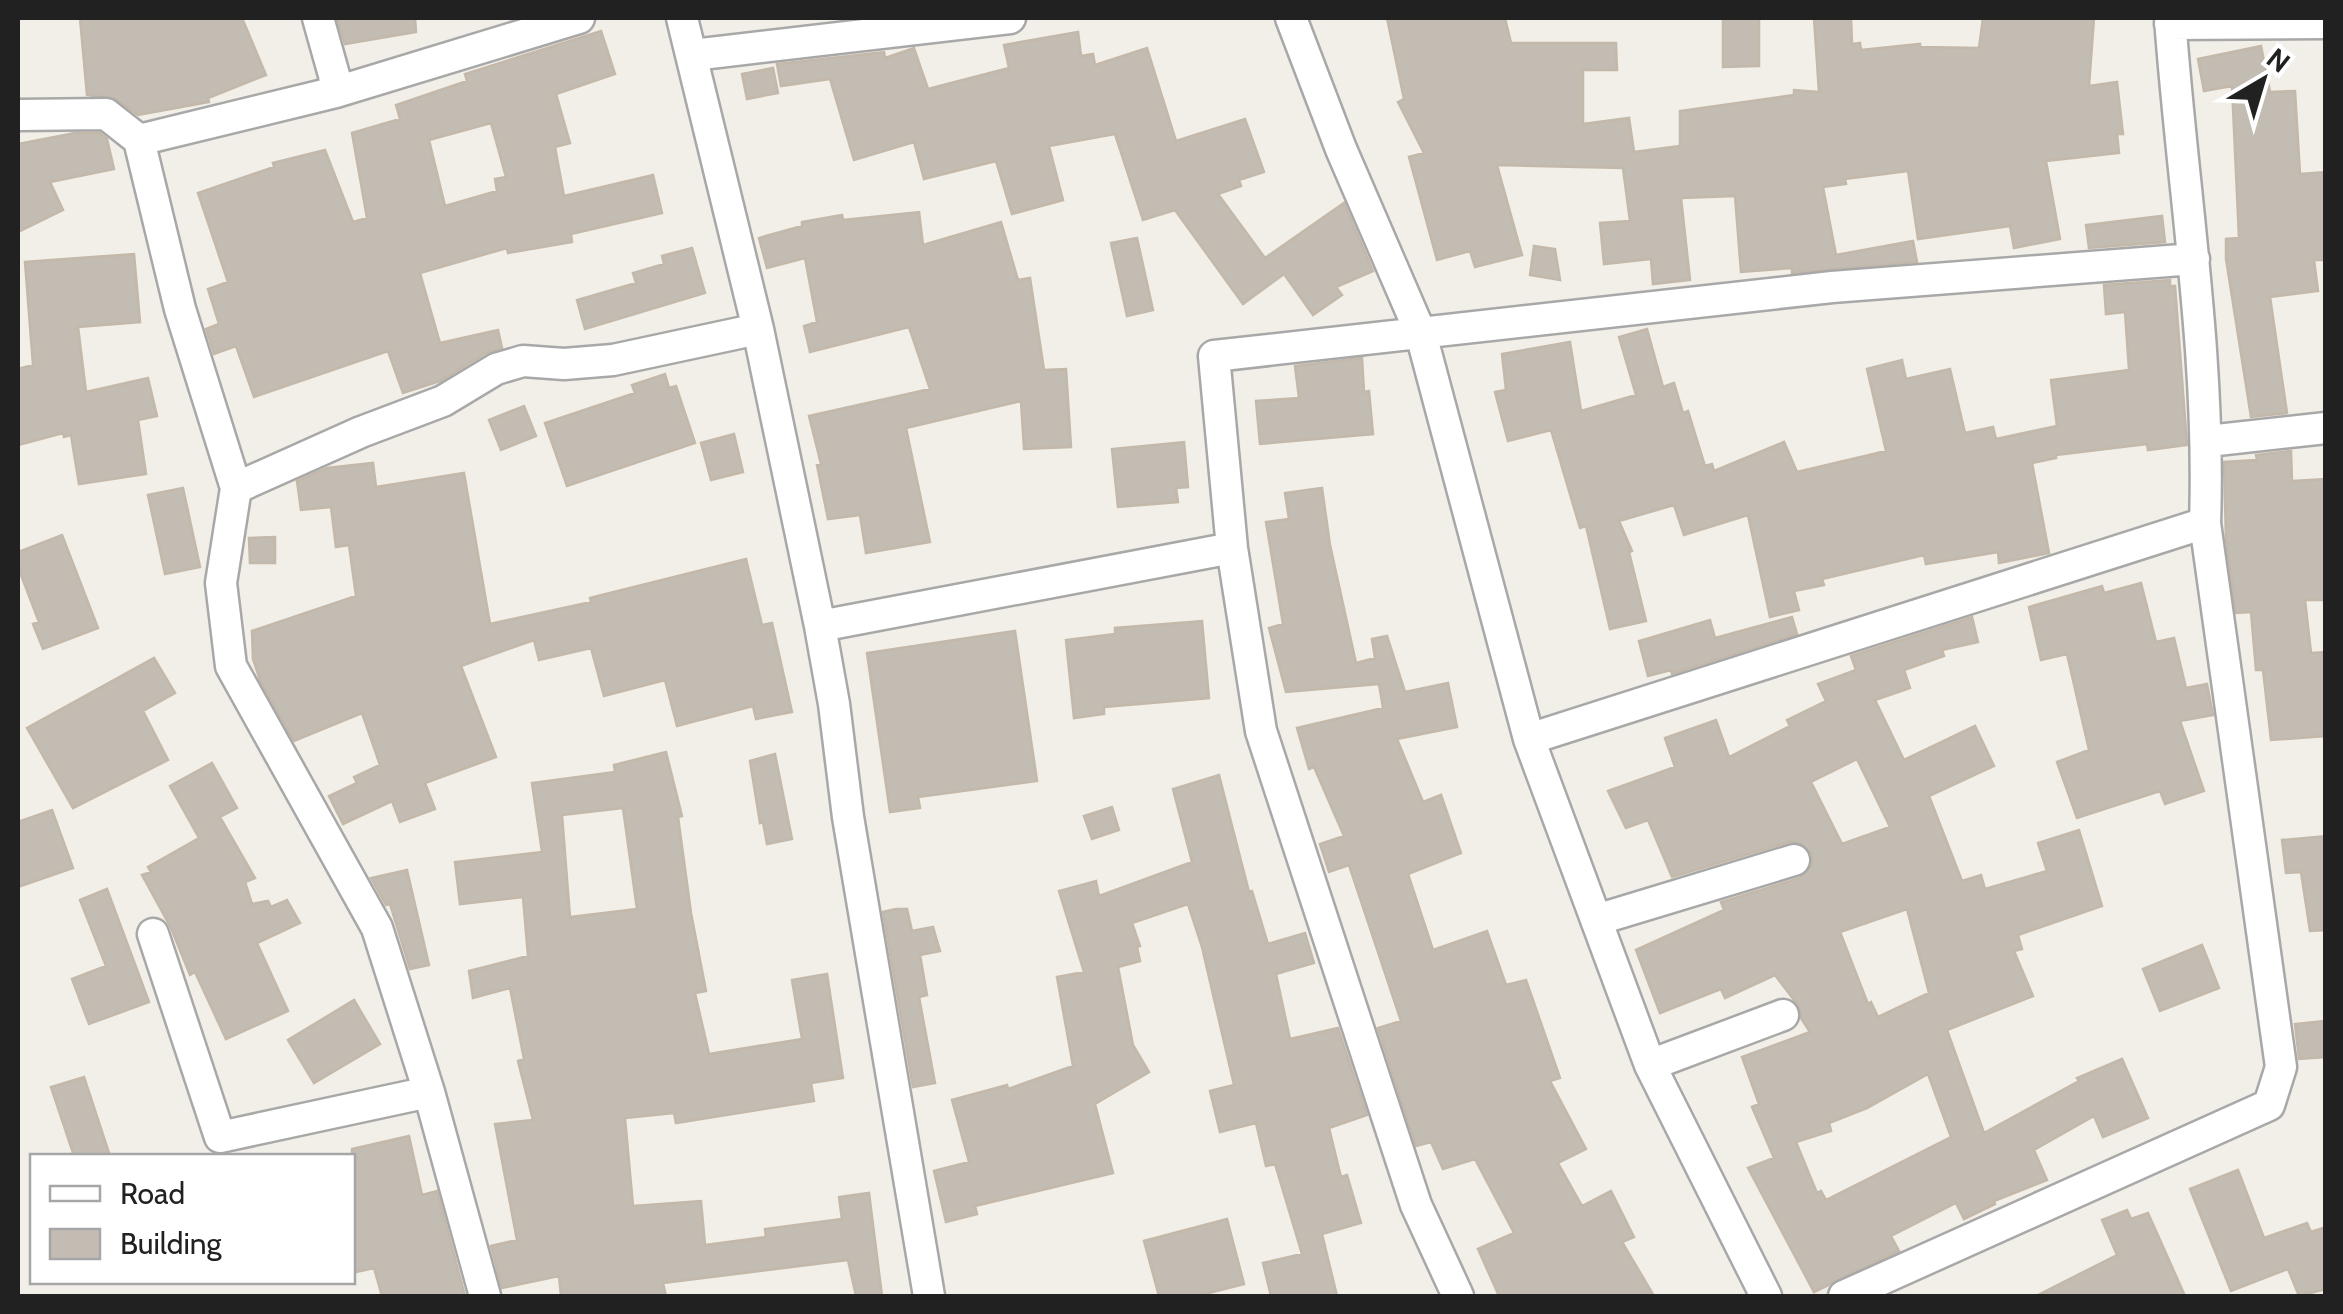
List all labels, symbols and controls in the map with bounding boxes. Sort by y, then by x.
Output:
north arrow [2213,30,2313,130]
text: N [2260,41,2297,80]
legend [30,1154,355,1284]
text: Road [120,1175,185,1212]
text: Building [120,1225,223,1262]

